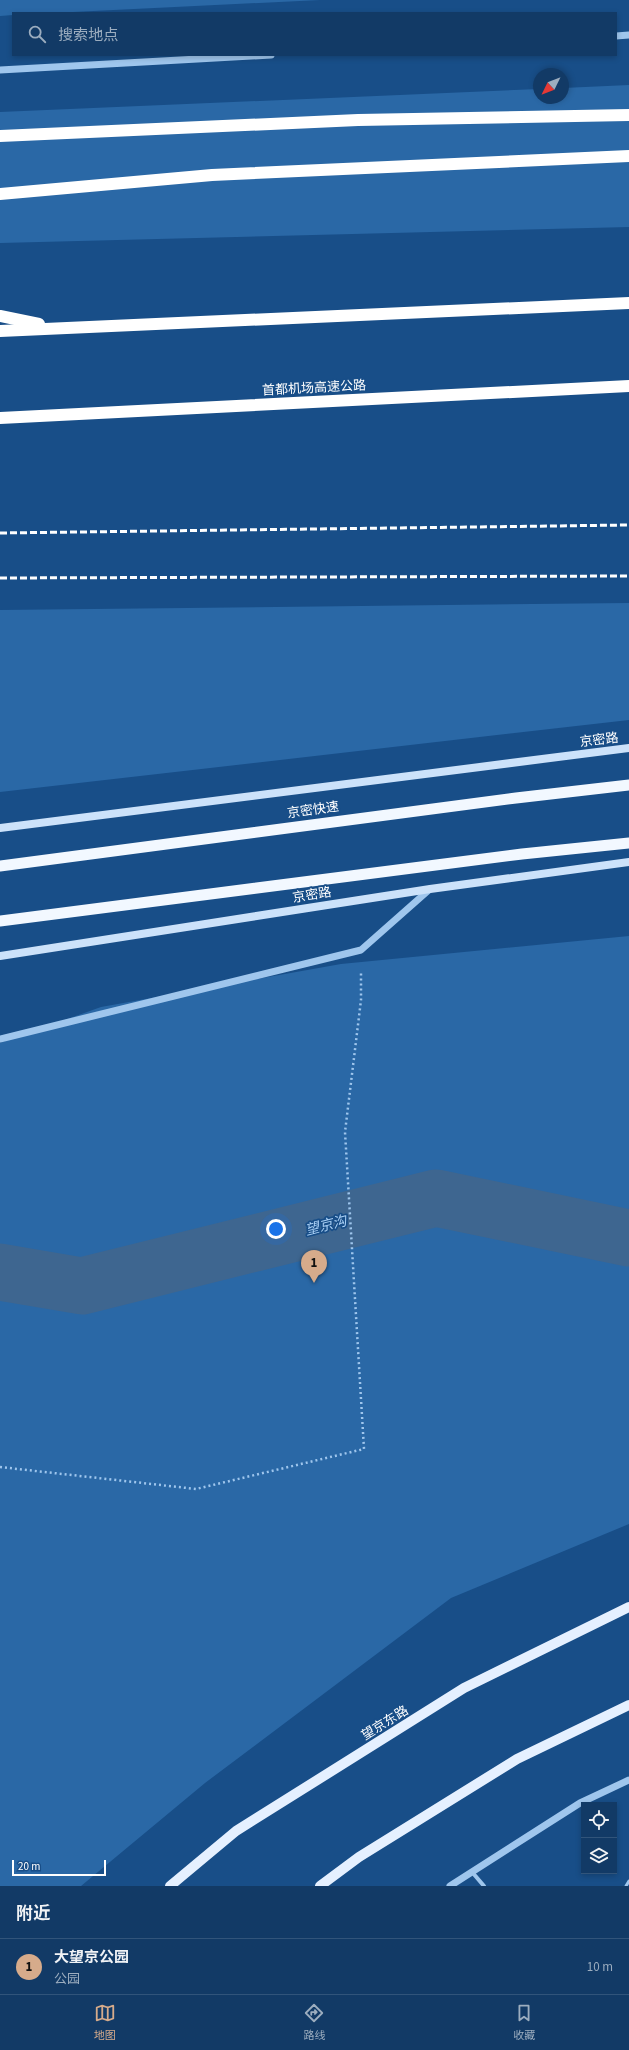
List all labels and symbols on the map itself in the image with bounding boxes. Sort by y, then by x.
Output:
north arrow [533,68,569,104]
street label: 首都机场高速公路 [262,376,366,400]
street label: 京密路 [579,729,619,751]
street label: 京密快速 [286,797,340,823]
street label: 京密路 [291,883,333,907]
water label: 望京沟 [303,1211,351,1241]
your location [266,1219,286,1239]
pin: 1 [301,1250,327,1283]
street label: 望京东路 [358,1702,412,1744]
scale bar [12,1858,106,1877]

